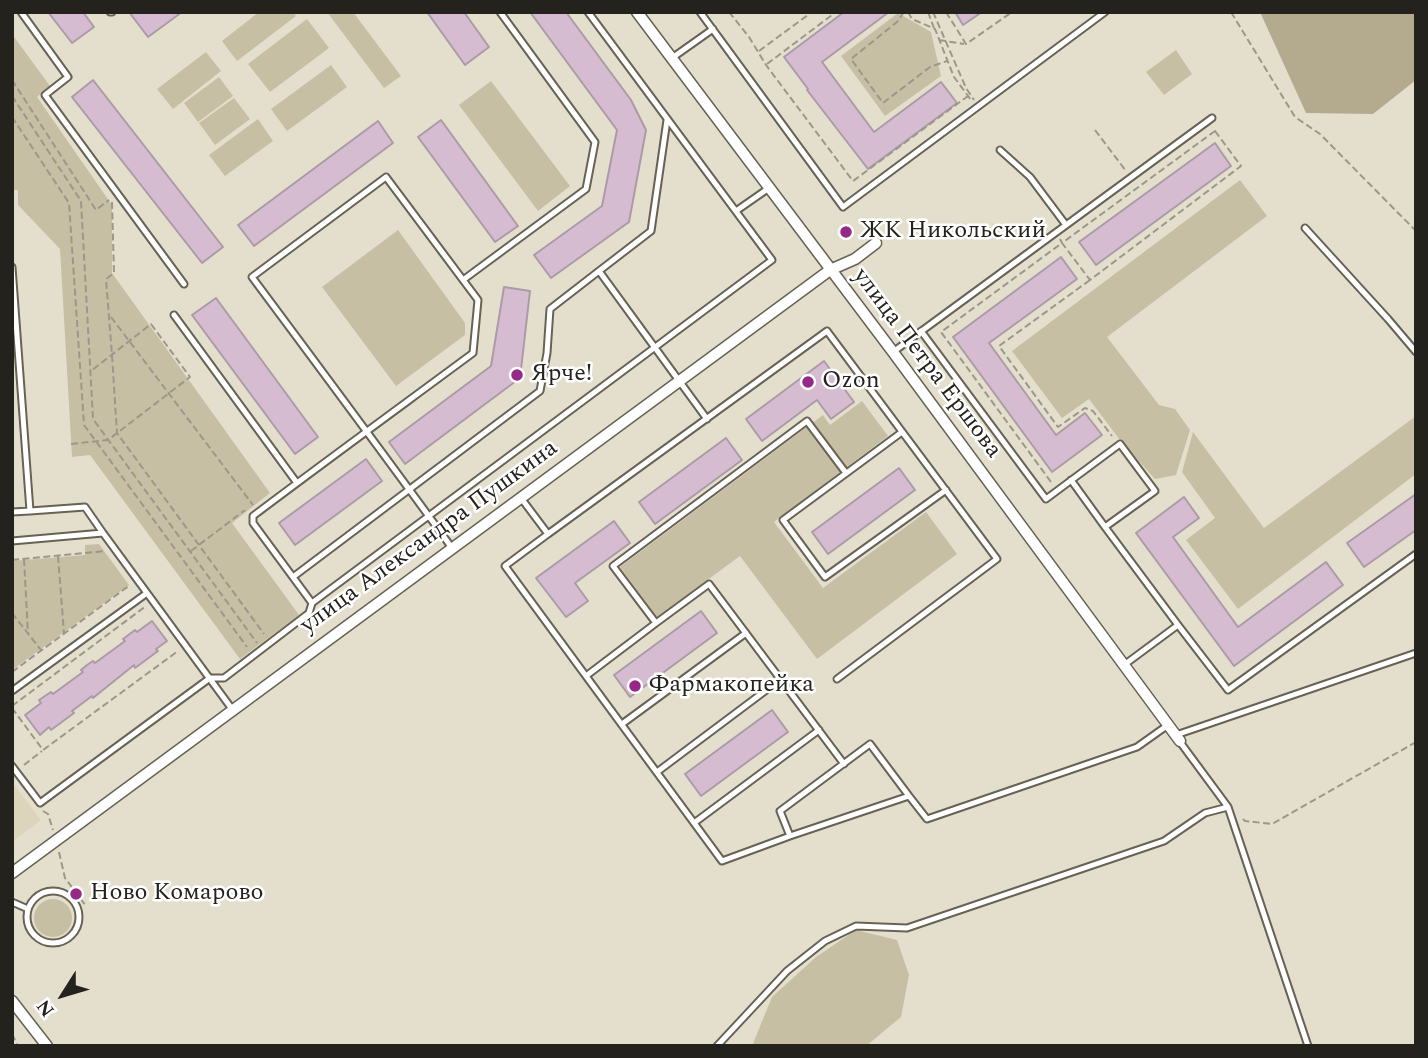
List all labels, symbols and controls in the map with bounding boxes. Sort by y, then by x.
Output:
place label: ЖК Никольский [860,218,1046,246]
marker: ЖК Никольский [838,224,854,240]
street label: улица Петра Ершова [845,263,1007,465]
place label: Ярче! [531,361,592,389]
marker: Ярче! [509,367,525,383]
place label: Ozon [822,368,880,396]
marker: Ozon [800,374,816,390]
street label: улица Александра Пушкина [296,435,564,641]
place label: Фармакопейка [649,672,814,700]
marker: Фармакопейка [627,678,643,694]
place label: Ново Комарово [90,880,263,908]
marker: Ново Комарово [68,886,84,902]
north arrow [28,960,98,1030]
text: N [30,993,62,1023]

